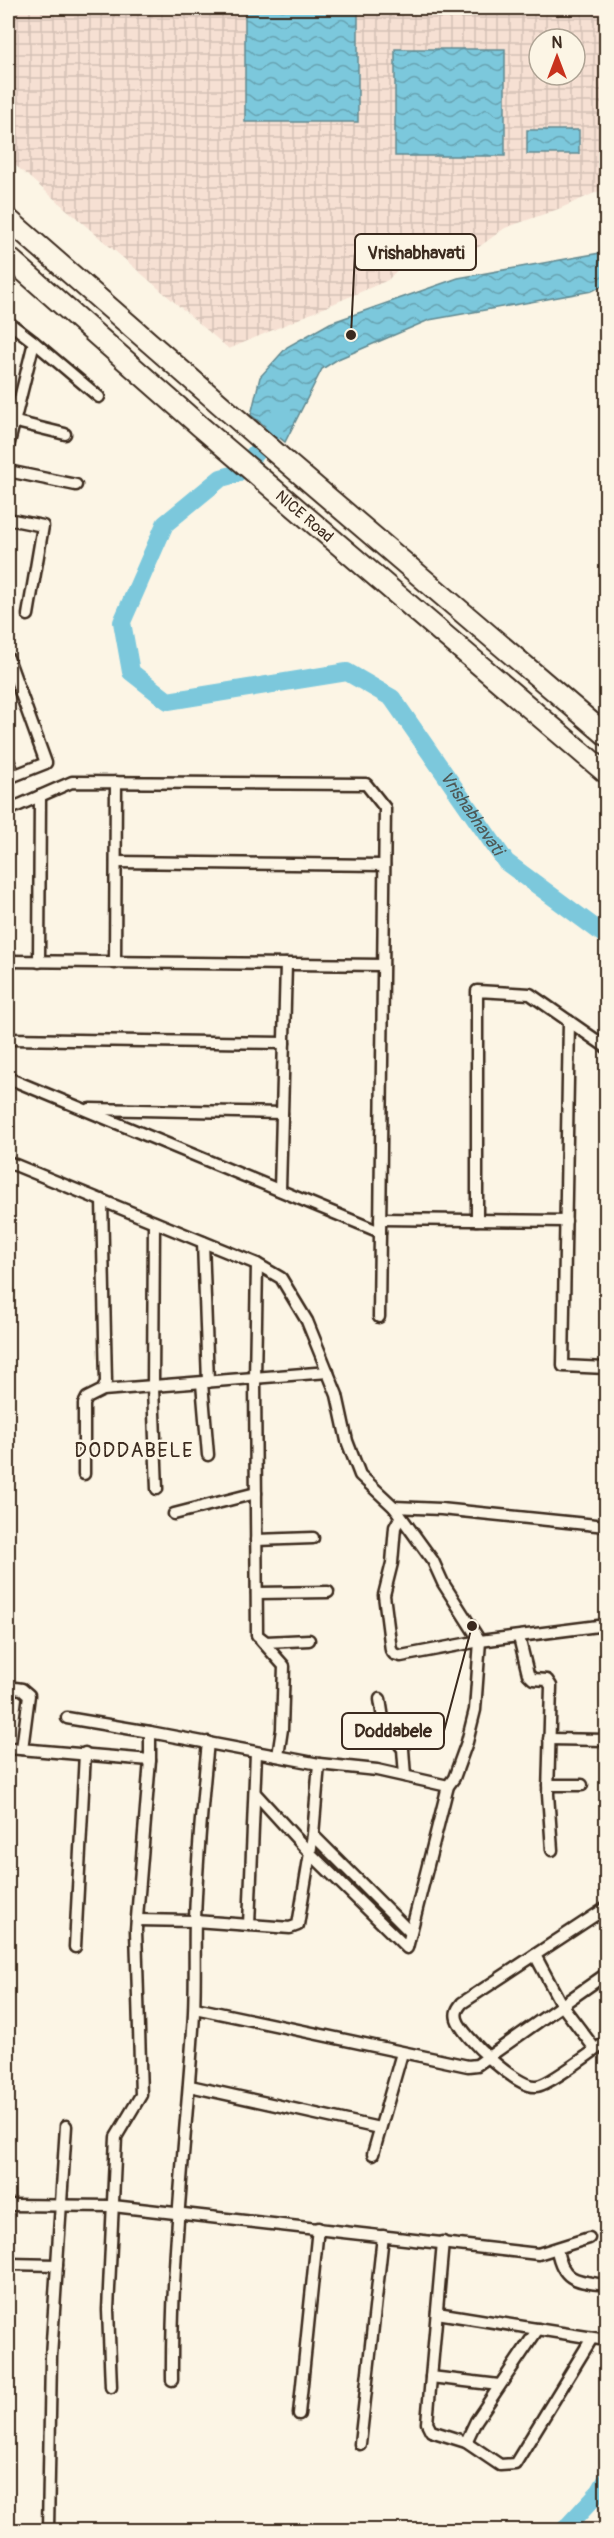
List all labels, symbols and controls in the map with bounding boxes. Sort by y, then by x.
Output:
north arrow [527,27,587,87]
text: N [552,33,563,53]
callout: Vrishabhavati [355,234,476,270]
text: Vrishabhavati [367,242,465,265]
street label: NICE Road [271,486,338,547]
water label: Vrishabhavati [434,767,510,862]
district label: DODDABELE [74,1438,194,1463]
callout: Doddabele [342,1713,444,1749]
text: Doddabele [354,1720,433,1743]

